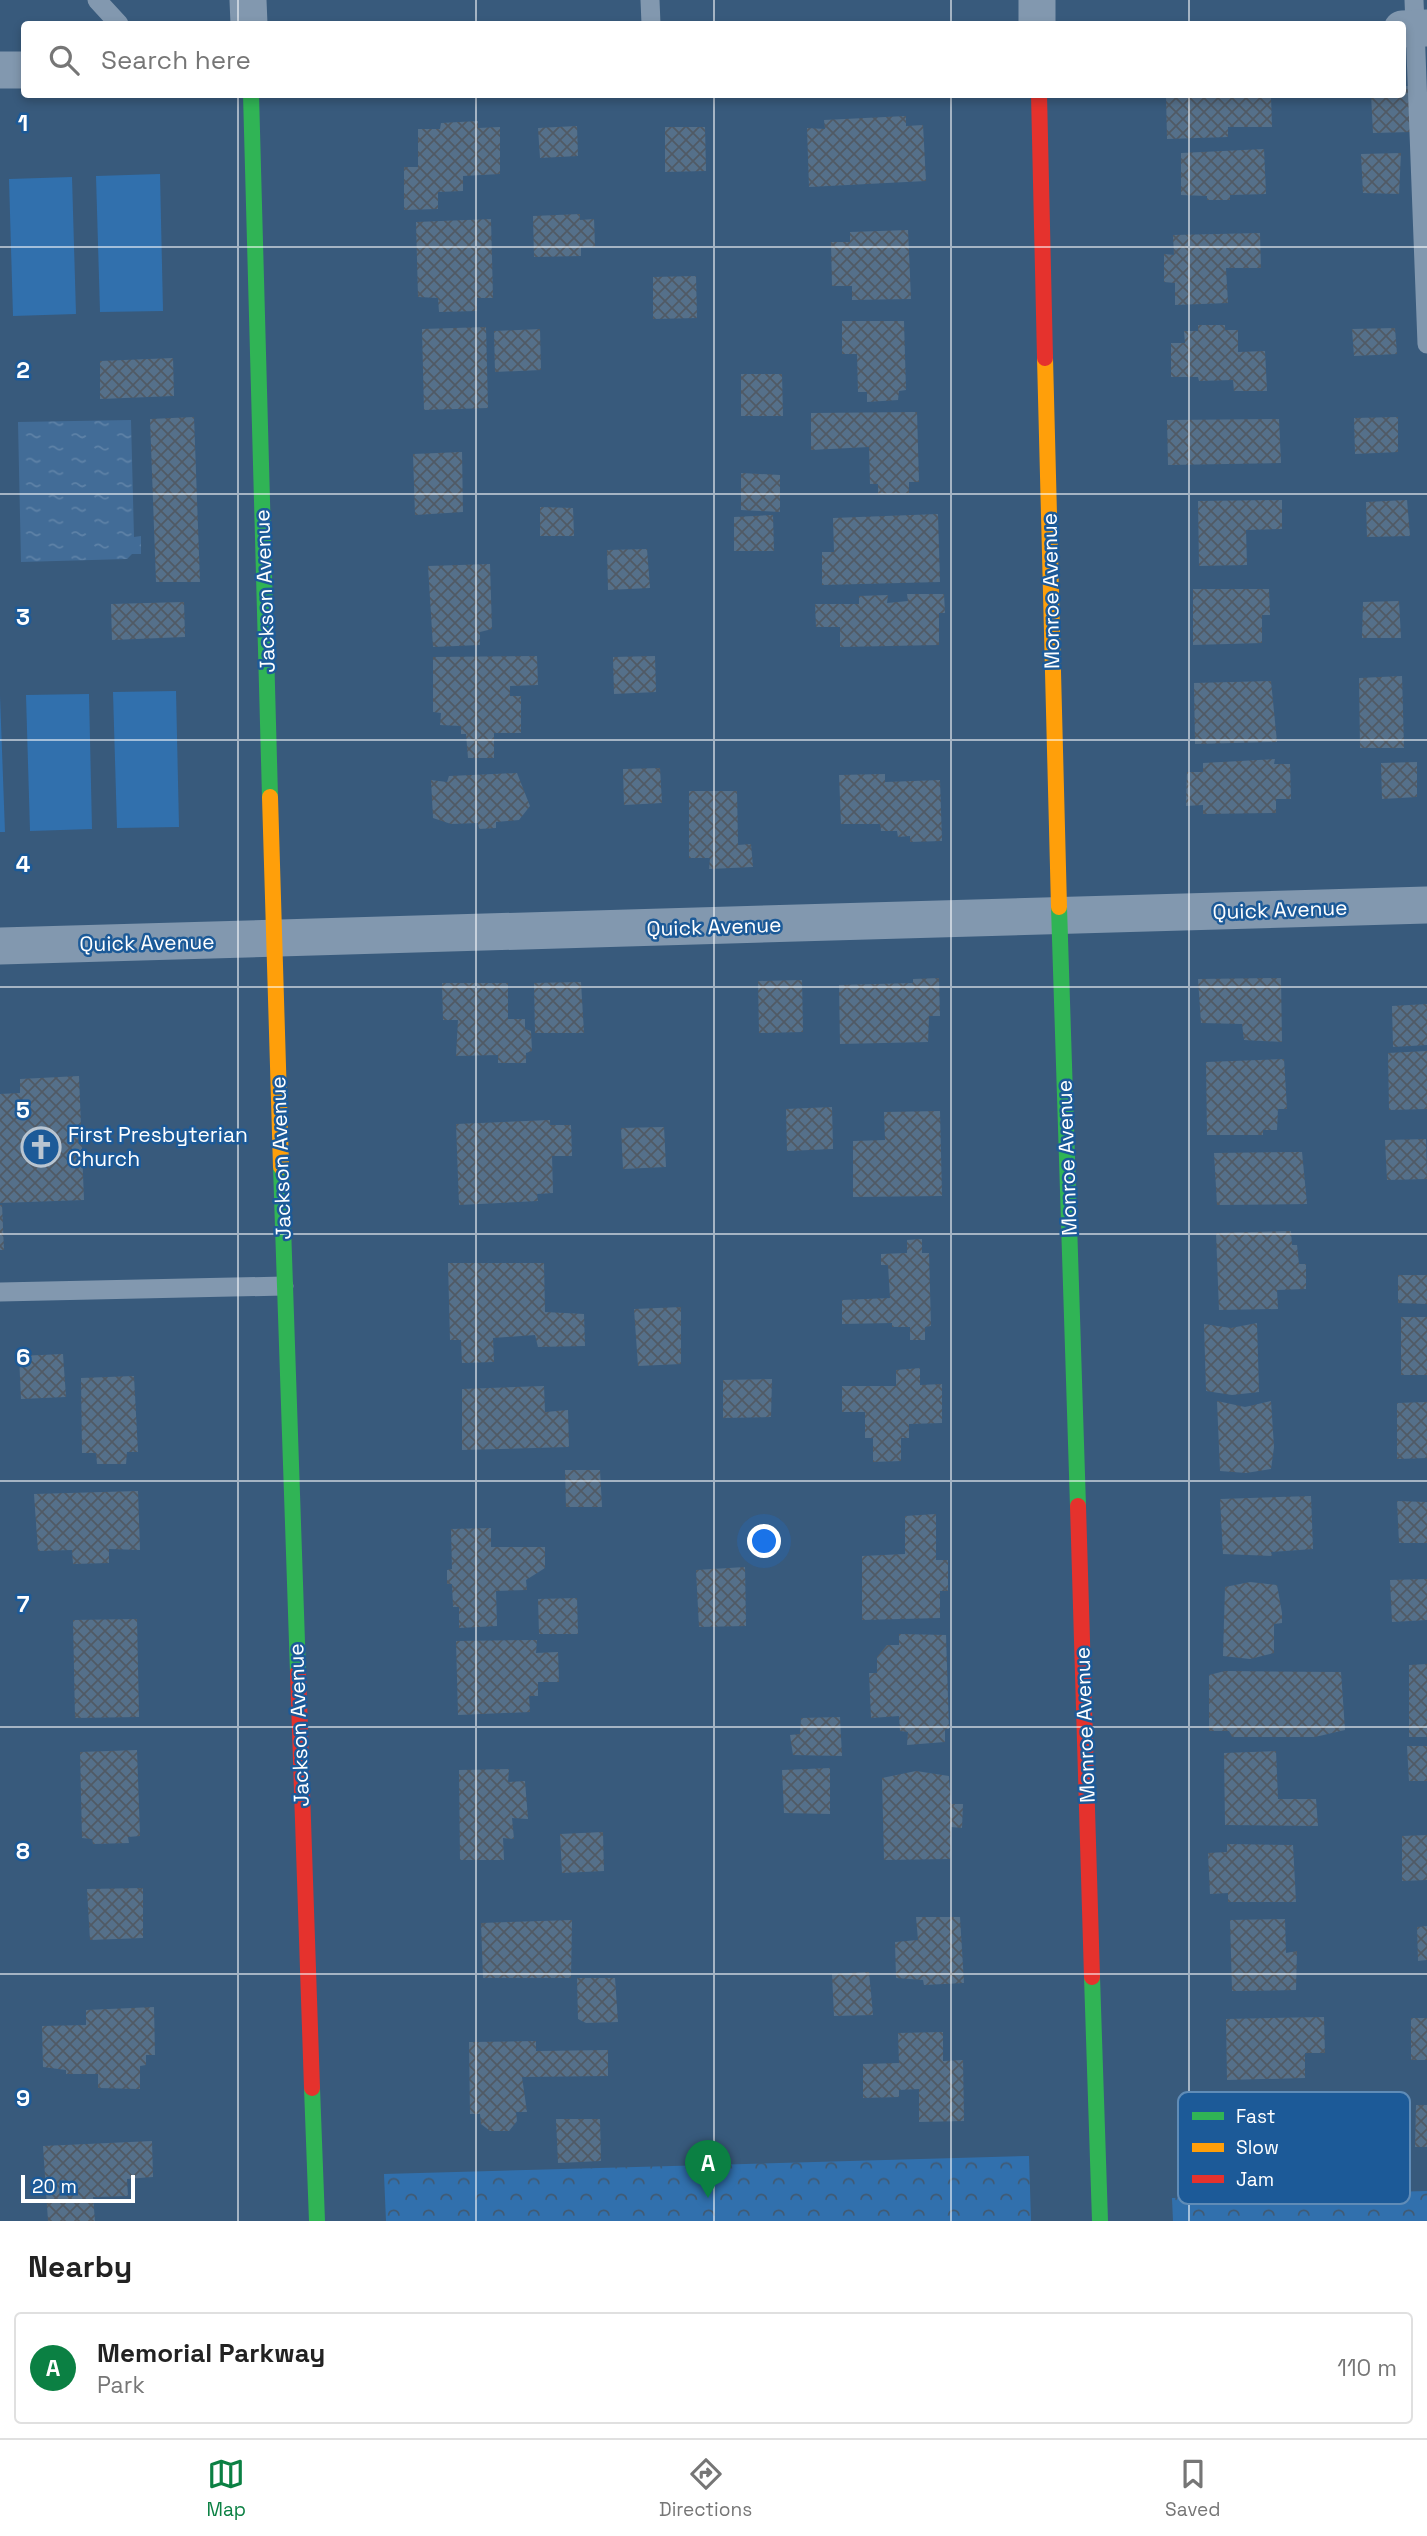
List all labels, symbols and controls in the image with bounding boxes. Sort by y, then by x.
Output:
search box [21,21,1406,98]
icon: search [45,41,83,79]
text: Search here [101,43,251,77]
text: 1 [18,108,28,138]
text: 2 [16,355,30,385]
street label: Jackson Avenue [248,509,281,673]
street label: Monroe Avenue [1036,513,1065,669]
text: 3 [16,602,30,632]
text: 4 [16,849,31,879]
street label: Quick Avenue [1212,894,1348,925]
street label: Quick Avenue [646,911,782,942]
street label: Quick Avenue [79,928,215,957]
street label: Jackson Avenue [264,1076,297,1240]
street label: Monroe Avenue [1050,1079,1083,1237]
text: 5 [16,1095,30,1125]
place label: First Presbyterian Church [68,1121,248,1172]
church icon: First Presbyterian Church [20,1126,62,1168]
text: 6 [16,1342,30,1372]
your location [747,1524,781,1558]
text: 7 [17,1589,30,1619]
street label: Jackson Avenue [282,1643,315,1807]
street label: Monroe Avenue [1068,1646,1101,1804]
text: 8 [16,1836,30,1866]
text: 9 [16,2083,30,2113]
legend [1178,2092,1410,2204]
text: Fast [1236,2104,1276,2129]
text: Slow [1236,2135,1279,2160]
pin: A [685,2140,731,2198]
text: Jam [1236,2167,1274,2192]
scale bar [21,2172,135,2204]
text: 20 m [32,2174,77,2199]
text: Nearby [28,2247,132,2286]
text: Memorial Parkway [97,2336,325,2370]
text: A [46,2353,60,2383]
text: 110 m [1337,2353,1397,2383]
text: Park [97,2370,145,2400]
tab: Map [206,2455,246,2522]
tab: Directions [659,2455,752,2522]
tab: Saved [1165,2455,1221,2522]

